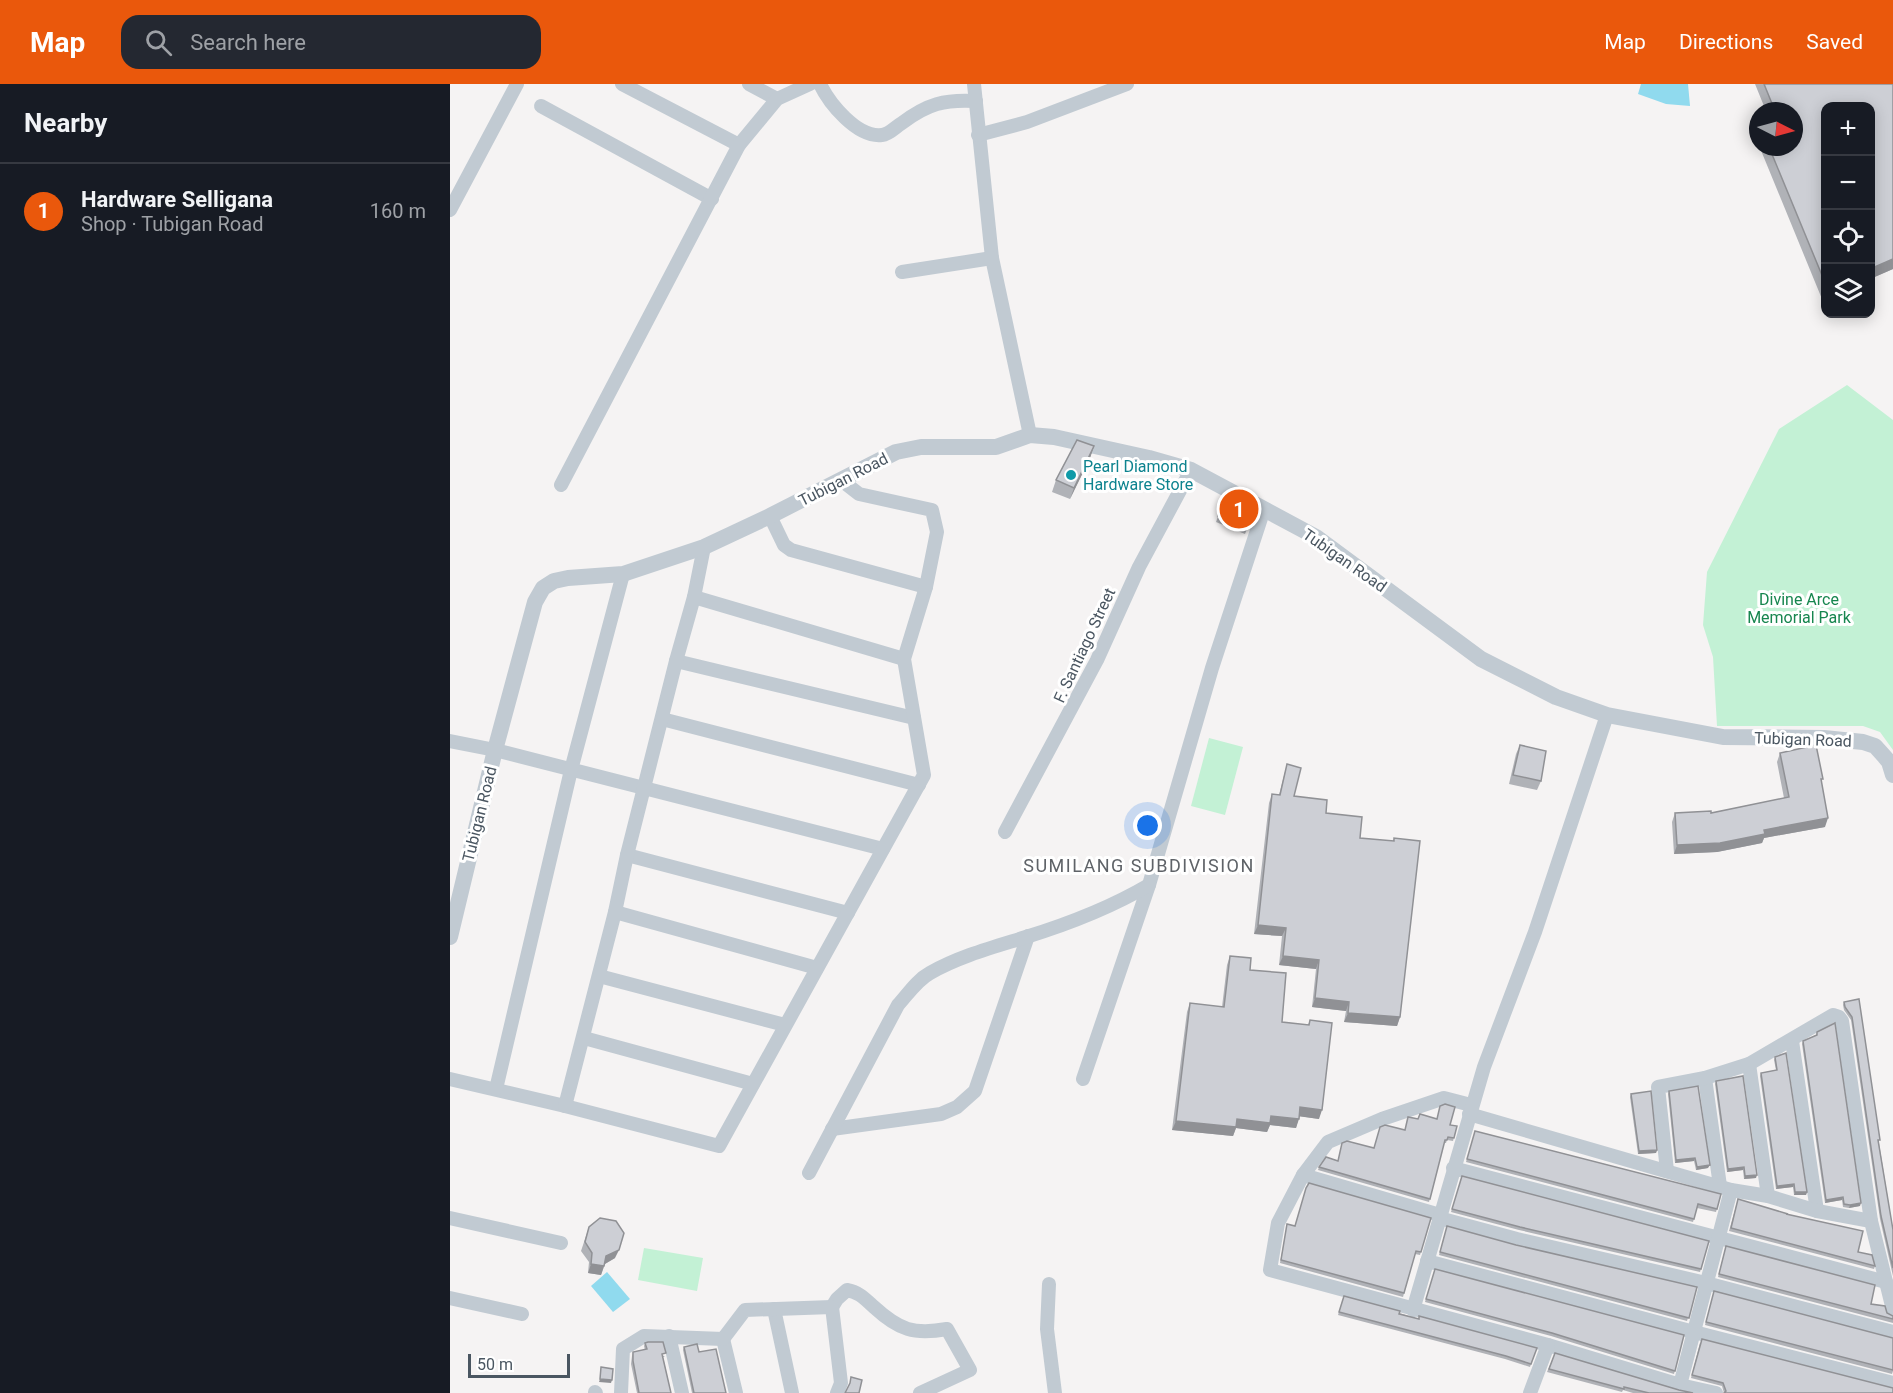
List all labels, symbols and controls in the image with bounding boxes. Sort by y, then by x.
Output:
search box [121,15,541,69]
text: Map [30,26,85,59]
icon: search [142,26,175,59]
text: Search here [190,30,306,55]
text: Map [1604,30,1646,54]
text: Directions [1679,30,1773,54]
text: Saved [1806,30,1863,54]
north arrow [1749,102,1803,156]
map controls [1821,102,1875,318]
button: + [1821,102,1875,156]
text: Nearby [24,108,107,138]
button: − [1821,156,1875,210]
text: Hardware Selligana [81,187,273,212]
text: 1 [38,199,49,223]
text: 160 m [370,199,426,223]
button: locate [1821,210,1875,264]
text: Shop · Tubigan Road [81,212,263,236]
button: layers [1821,264,1875,318]
street label: Tubigan Road [795,449,891,510]
place label: Pearl Diamond Hardware Store [1083,457,1193,494]
marker: Pearl Diamond Hardware Store [1064,468,1078,482]
pin: 1 [1220,486,1258,532]
street label: Tubigan Road [1299,525,1390,596]
street label: F. Santiago Street [1050,585,1119,706]
park label: Divine Arce Memorial Park [1747,590,1852,627]
street label: Tubigan Road [1754,728,1852,751]
street label: Tubigan Road [458,764,501,864]
your location [1133,811,1162,840]
district label: SUMILANG SUBDIVISION [1023,855,1255,876]
scale bar [468,1351,570,1378]
text: 50 m [477,1355,513,1374]

